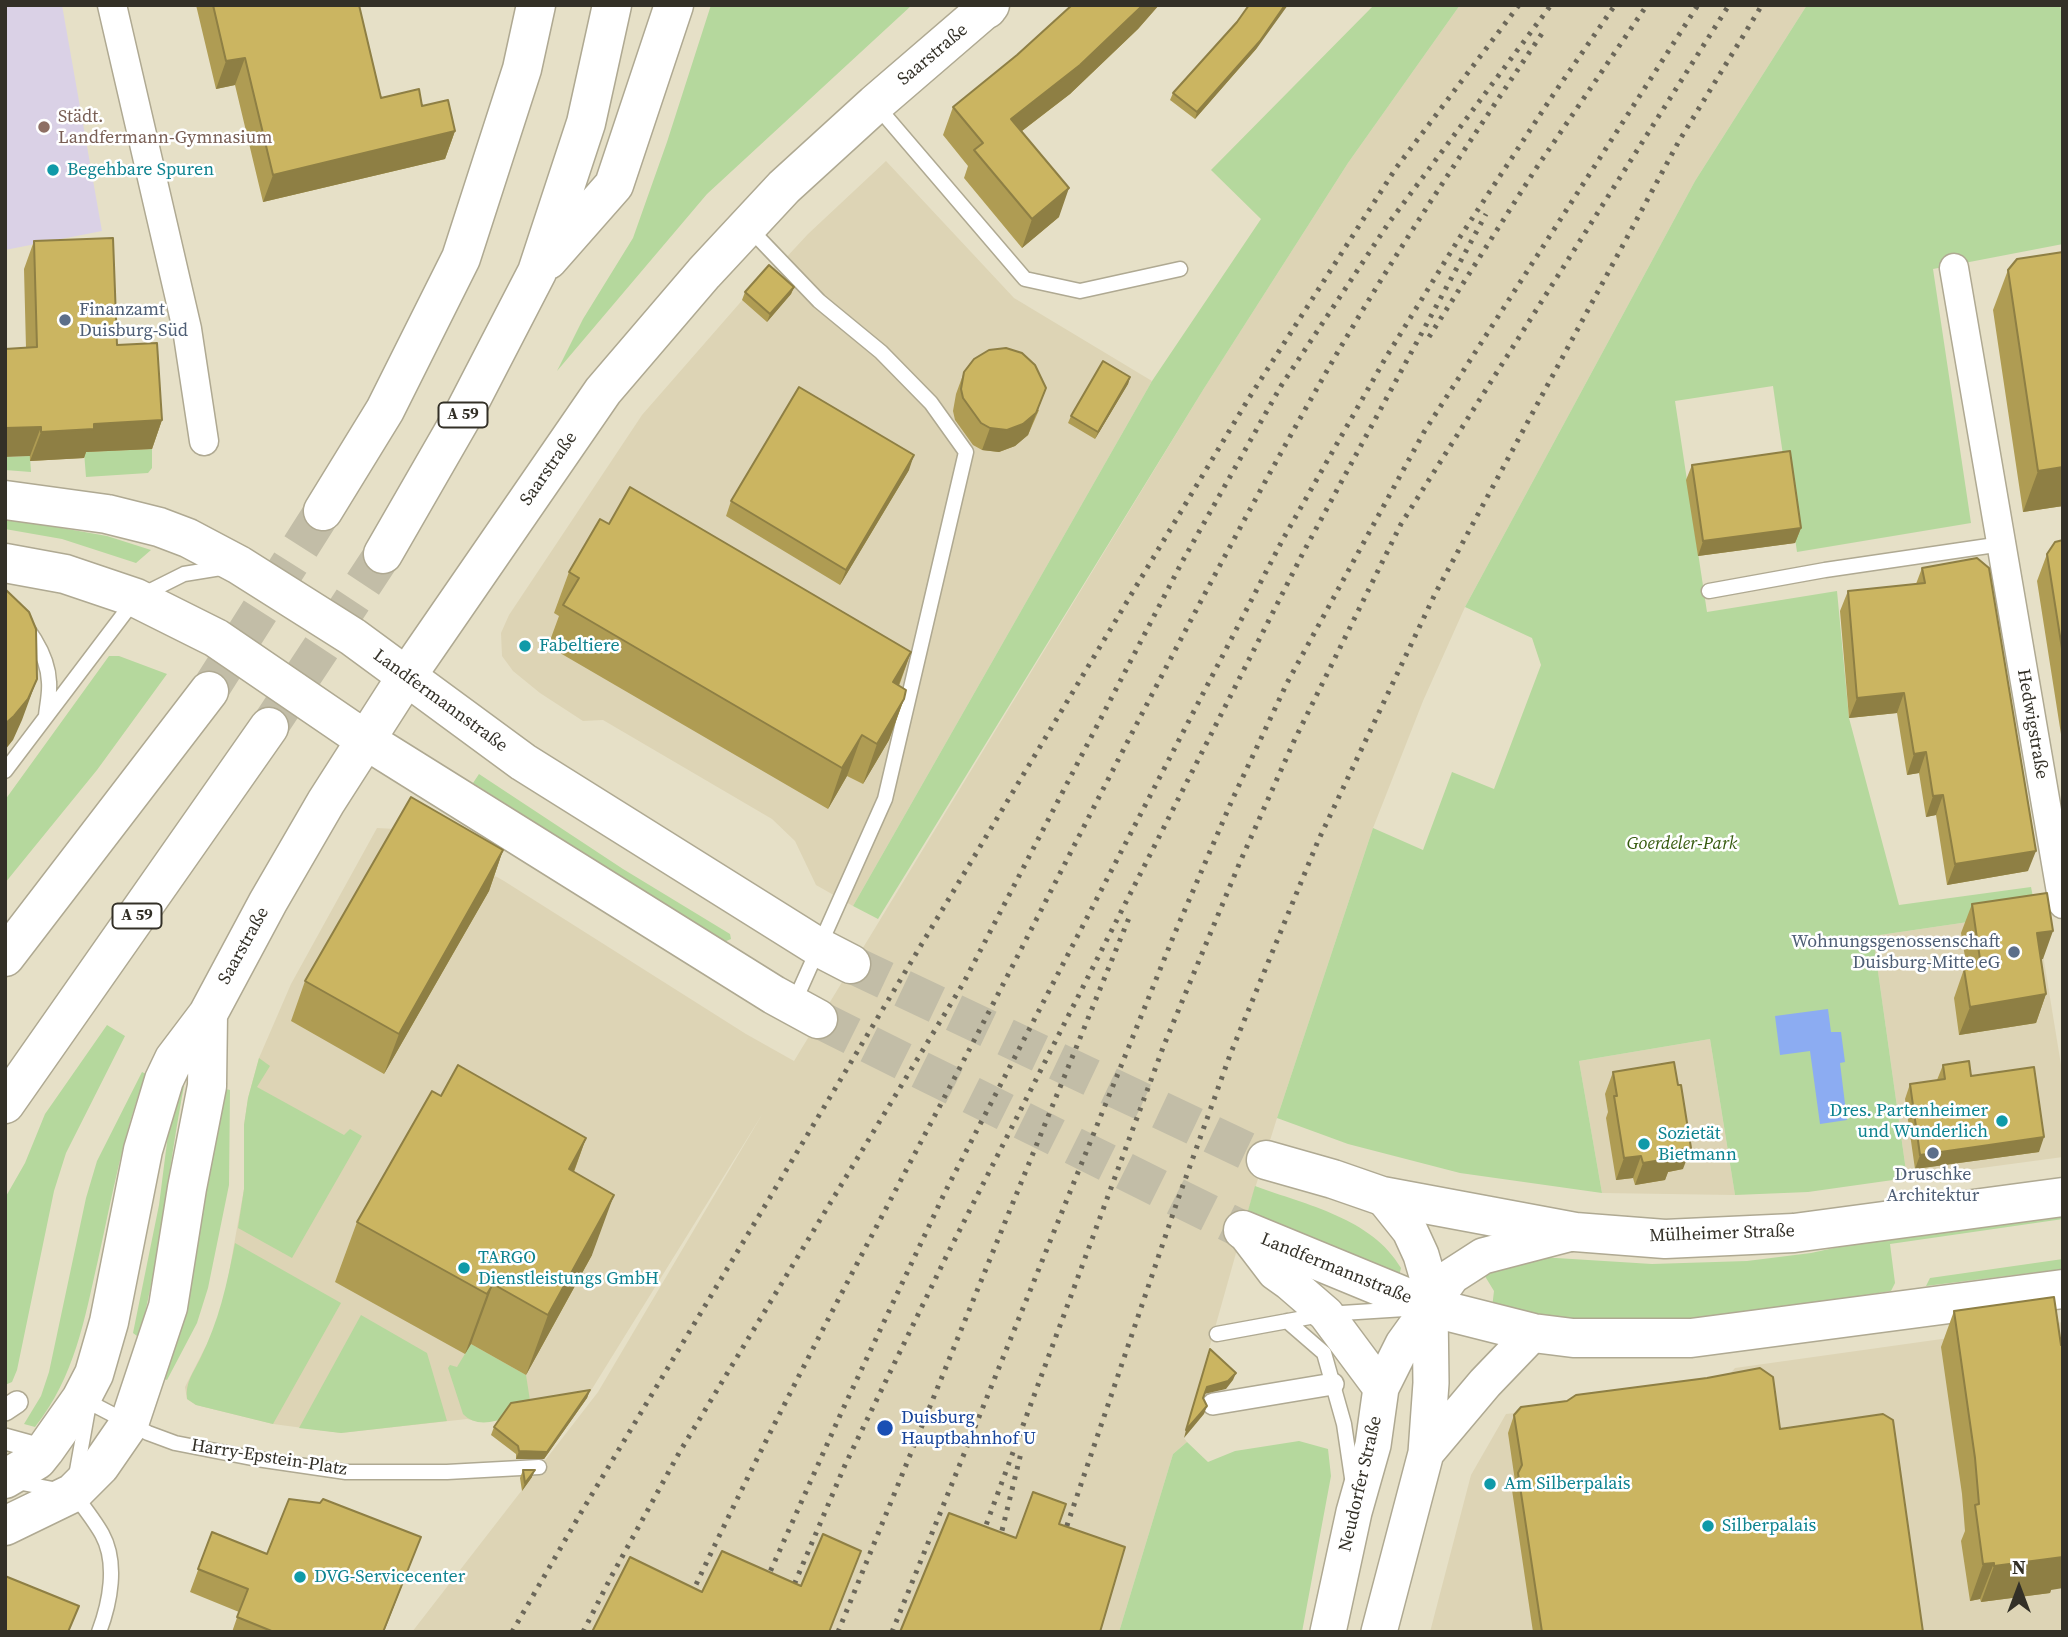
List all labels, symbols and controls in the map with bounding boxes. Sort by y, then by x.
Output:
street label: Saarstraße [894,19,972,91]
place label: Städt. Landfermann-Gymnasium [58,106,272,148]
marker: Städt. Landfermann-Gymnasium [36,119,52,135]
place label: Begehbare Spuren [67,159,214,181]
marker: Begehbare Spuren [45,162,61,178]
place label: Finanzamt Duisburg-Süd [79,299,188,342]
marker: Finanzamt Duisburg-Süd [57,312,73,328]
road number: A 59 [438,402,488,428]
street label: Saarstraße [516,428,582,510]
place label: Fabeltiere [539,635,620,657]
marker: Fabeltiere [517,638,533,654]
street label: Landfermannstraße [369,645,511,757]
street label: Hedwigstraße [2012,667,2052,781]
park label: Goerdeler-Park [1627,833,1737,855]
road number: A 59 [113,904,162,928]
street label: Saarstraße [214,904,274,988]
place label: Wohnungsgenossenschaft Duisburg-Mitte eG [1791,931,2000,974]
marker: Wohnungsgenossenschaft Duisburg-Mitte eG [2006,944,2022,960]
place label: Dres. Partenheimer und Wunderlich [1830,1100,1988,1142]
marker: Dres. Partenheimer und Wunderlich [1994,1113,2010,1129]
place label: Sozietät Bietmann [1658,1123,1737,1166]
marker: Sozietät Bietmann [1636,1136,1652,1152]
marker: Druschke Architektur [1925,1145,1941,1161]
place label: Druschke Architektur [1887,1164,1979,1206]
street label: Mülheimer Straße [1649,1221,1795,1247]
street label: Landfermannstraße [1257,1229,1415,1309]
place label: TARGO Dienstleistungs GmbH [478,1247,659,1290]
marker: TARGO Dienstleistungs GmbH [456,1260,472,1276]
place label: Duisburg Hauptbahnhof U [901,1407,1036,1450]
street label: Neudorfer Straße [1335,1414,1387,1554]
marker: Duisburg Hauptbahnhof U [875,1418,895,1438]
street label: Harry-Epstein-Platz [189,1435,349,1481]
place label: Am Silberpalais [1504,1473,1631,1495]
marker: Am Silberpalais [1482,1476,1498,1492]
place label: Silberpalais [1722,1515,1816,1537]
marker: Silberpalais [1700,1518,1716,1534]
north arrow [1984,1553,2054,1623]
text: N [2012,1554,2026,1580]
place label: DVG-Servicecenter [314,1566,465,1588]
marker: DVG-Servicecenter [292,1569,308,1585]

